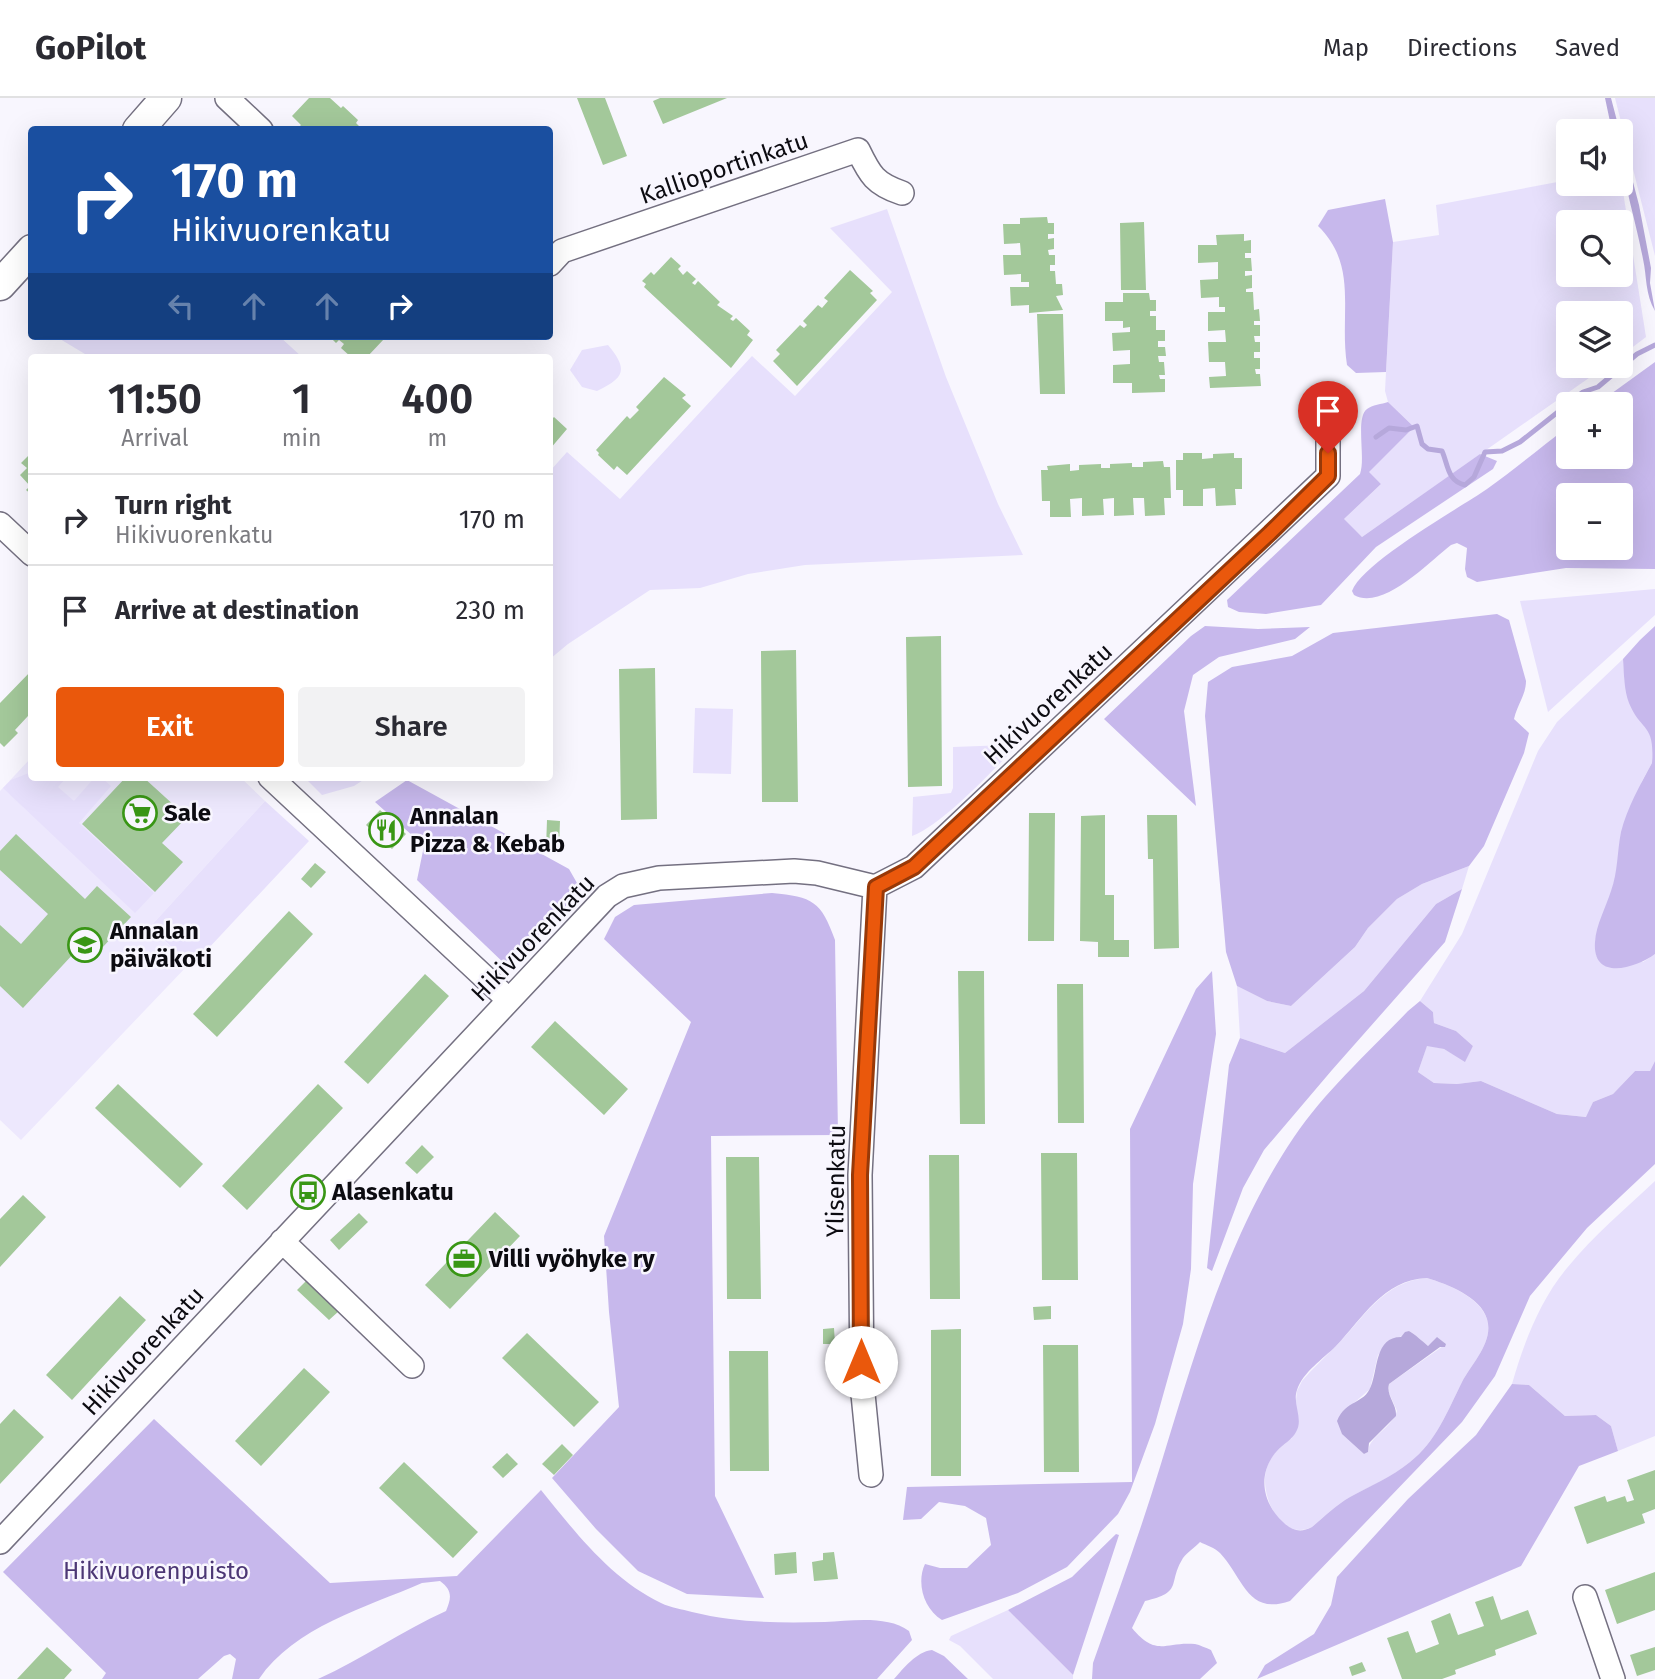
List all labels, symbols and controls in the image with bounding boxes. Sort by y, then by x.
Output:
text: GoPilot [35,28,146,68]
text: Map [1323,34,1369,62]
text: Directions [1407,34,1517,62]
text: Saved [1555,34,1620,62]
map controls [1556,119,1633,560]
button: sound [1556,119,1633,196]
street label: Kallioportinkatu [636,126,812,210]
text: 170 m [171,151,298,210]
icon: right [56,154,147,245]
button: search [1556,210,1633,287]
text: Hikivuorenkatu [171,211,391,249]
icon: left [162,287,200,325]
icon: ahead [235,287,273,325]
icon: ahead [308,287,346,325]
icon: right [381,287,419,325]
button: layers [1556,301,1633,378]
text: 11:50 [108,374,202,424]
text: 1 [292,374,311,424]
text: 400 [401,374,473,424]
pin [1298,381,1358,453]
icon: arrive [1309,392,1347,430]
button: + [1556,392,1633,469]
text: Arrival [121,424,189,452]
text: min [282,424,322,452]
text: m [427,424,447,452]
button: − [1556,483,1633,560]
text: Turn right [115,490,232,521]
icon: right [56,501,94,539]
text: 170 m [459,504,525,535]
text: Hikivuorenkatu [115,521,273,549]
icon: arrive [56,592,94,630]
text: Arrive at destination [115,595,359,626]
text: 230 m [456,595,525,626]
street label: Hikivuorenkatu [978,637,1118,771]
button: Exit [56,687,284,767]
button: Share [298,687,525,767]
supermarket icon: Sale [121,794,159,832]
place label: Sale [164,799,211,827]
place label: Annalan Pizza & Kebab [409,802,565,858]
restaurant icon: Annalan Pizza & Kebab [367,811,405,849]
street label: Hikivuorenkatu [466,869,600,1007]
place label: Annalan päiväkoti [109,917,212,973]
school or university icon: Annalan päiväkoti [66,926,104,964]
street label: Ylisenkatu [821,1124,851,1238]
bus stop icon: Alasenkatu [289,1173,327,1211]
place label: Alasenkatu [331,1178,454,1206]
office icon: Villi vyöhyke ry [445,1240,483,1278]
place label: Villi vyöhyke ry [488,1245,655,1273]
street label: Hikivuorenkatu [76,1281,210,1421]
position arrow [824,1325,898,1399]
park label: Hikivuorenpuisto [63,1557,249,1585]

